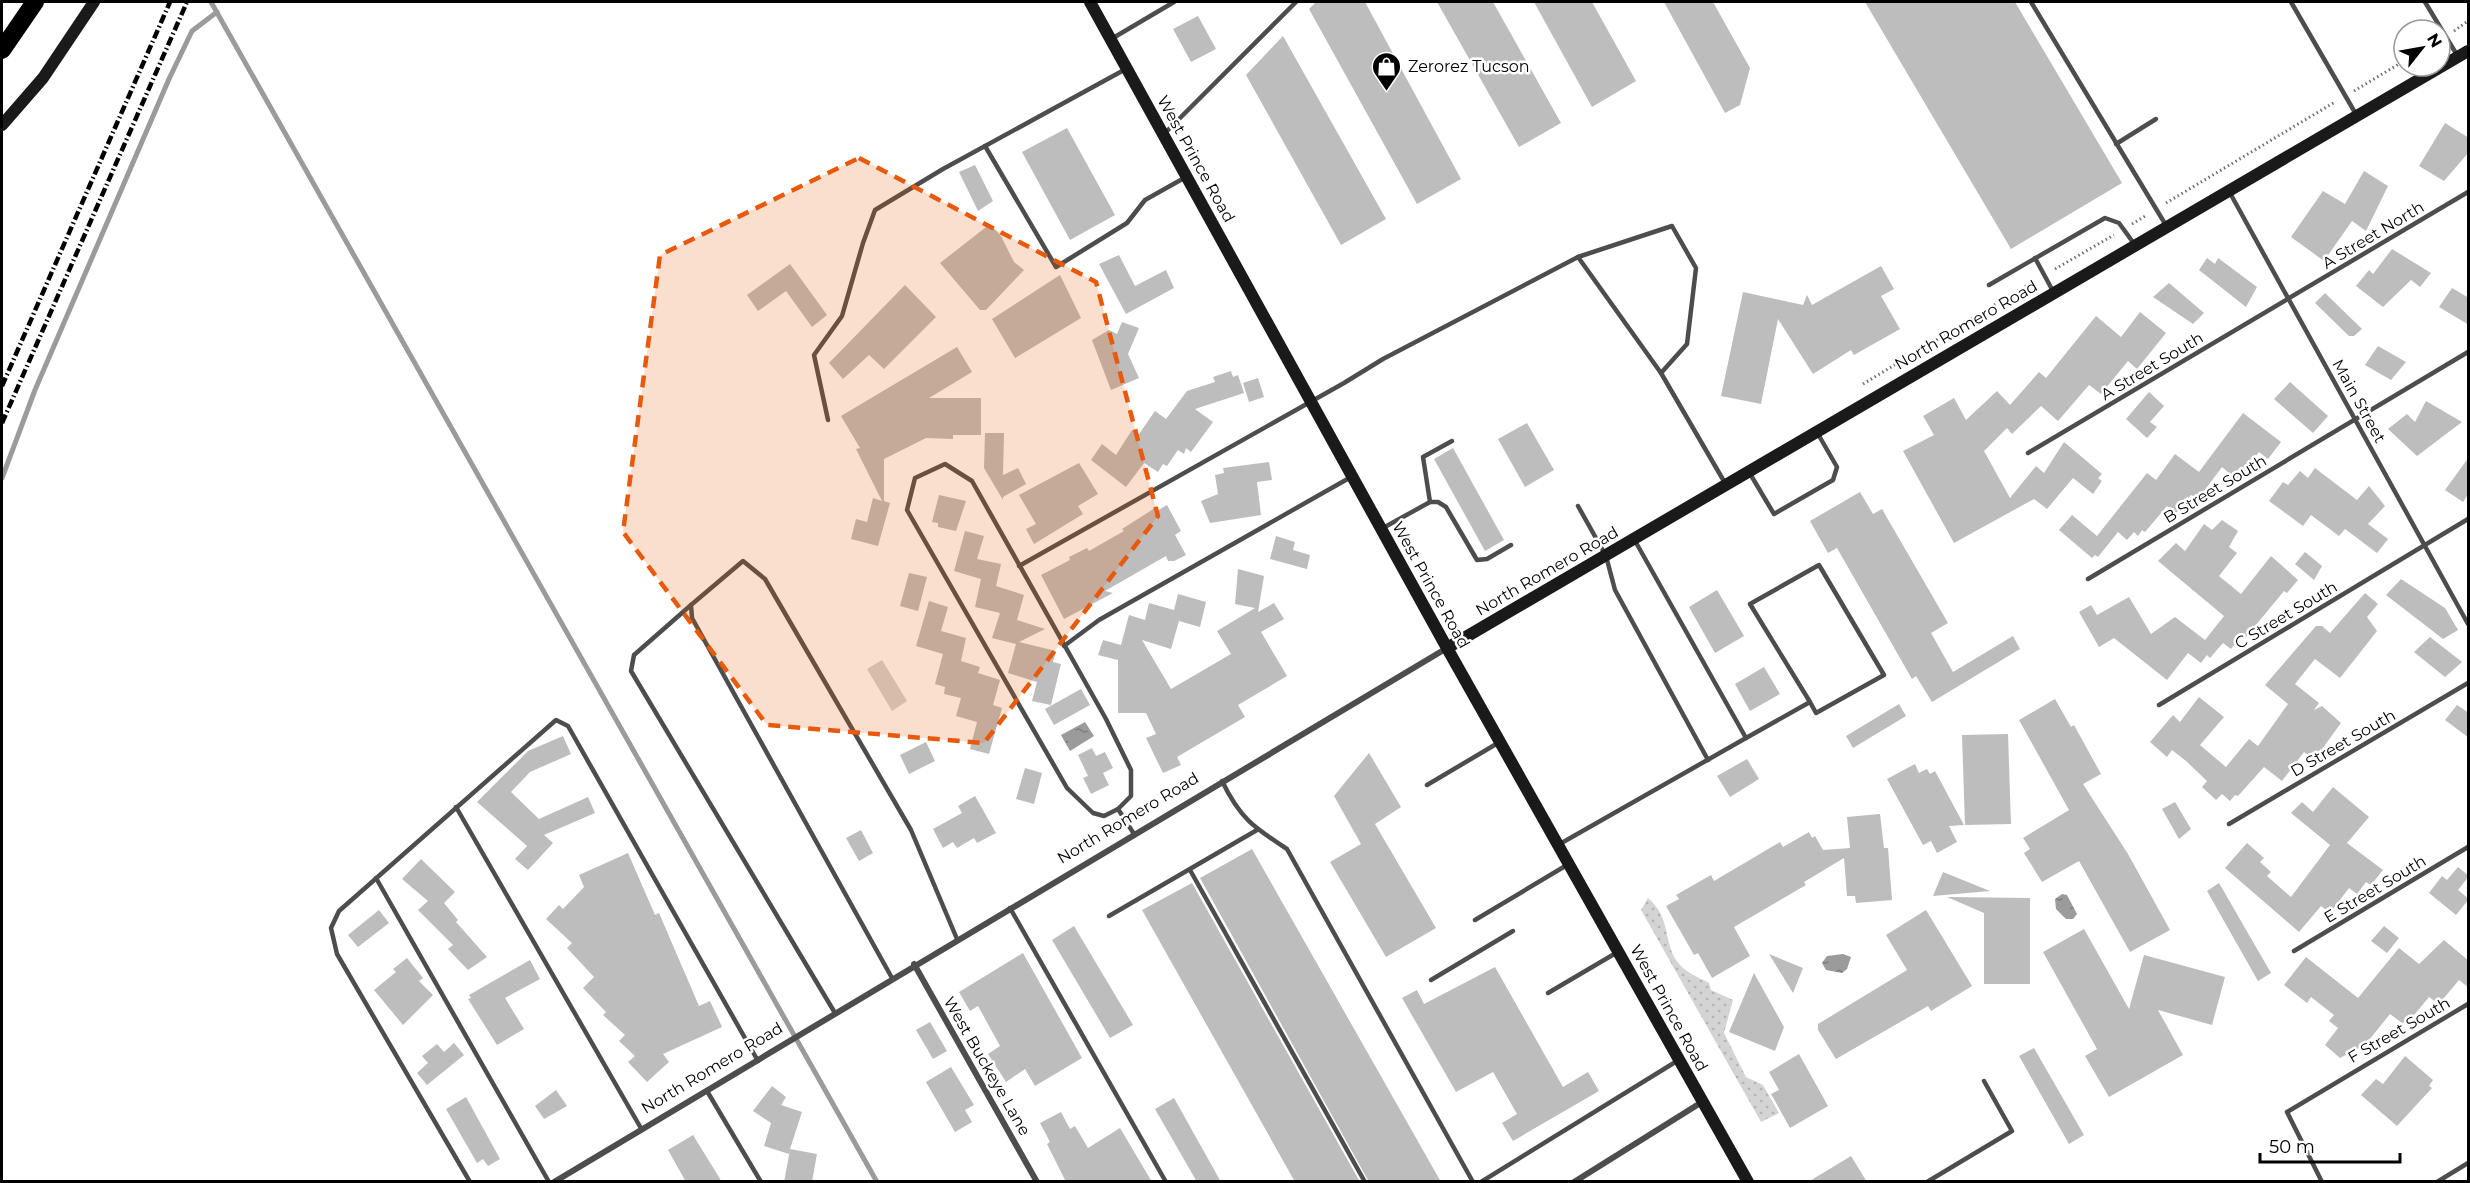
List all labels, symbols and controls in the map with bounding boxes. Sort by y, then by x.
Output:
north arrow [2392,18,2452,78]
text: N [2423,30,2446,51]
shop icon: Zerorez Tucson [1371,50,1403,92]
place label: Zerorez Tucson [1408,57,1530,76]
street label: West Prince Road [1153,92,1239,226]
street label: A Street North [2319,197,2427,273]
street label: North Romero Road [1891,276,2041,374]
street label: A Street South [2097,328,2207,404]
street label: Main Street [2328,356,2390,446]
street label: B Street South [2160,451,2270,527]
street label: West Prince Road [1388,518,1474,652]
street label: North Romero Road [1472,522,1622,620]
street label: C Street South [2231,577,2341,653]
street label: D Street South [2287,705,2399,781]
street label: North Romero Road [1054,768,1202,868]
street label: E Street South [2321,851,2429,927]
street label: West Prince Road [1626,941,1712,1075]
street label: West Buckeye Lane [939,993,1035,1139]
street label: F Street South [2345,993,2453,1067]
street label: North Romero Road [638,1018,786,1118]
scale bar [2260,1126,2400,1164]
text: 50 m [2269,1136,2315,1158]

